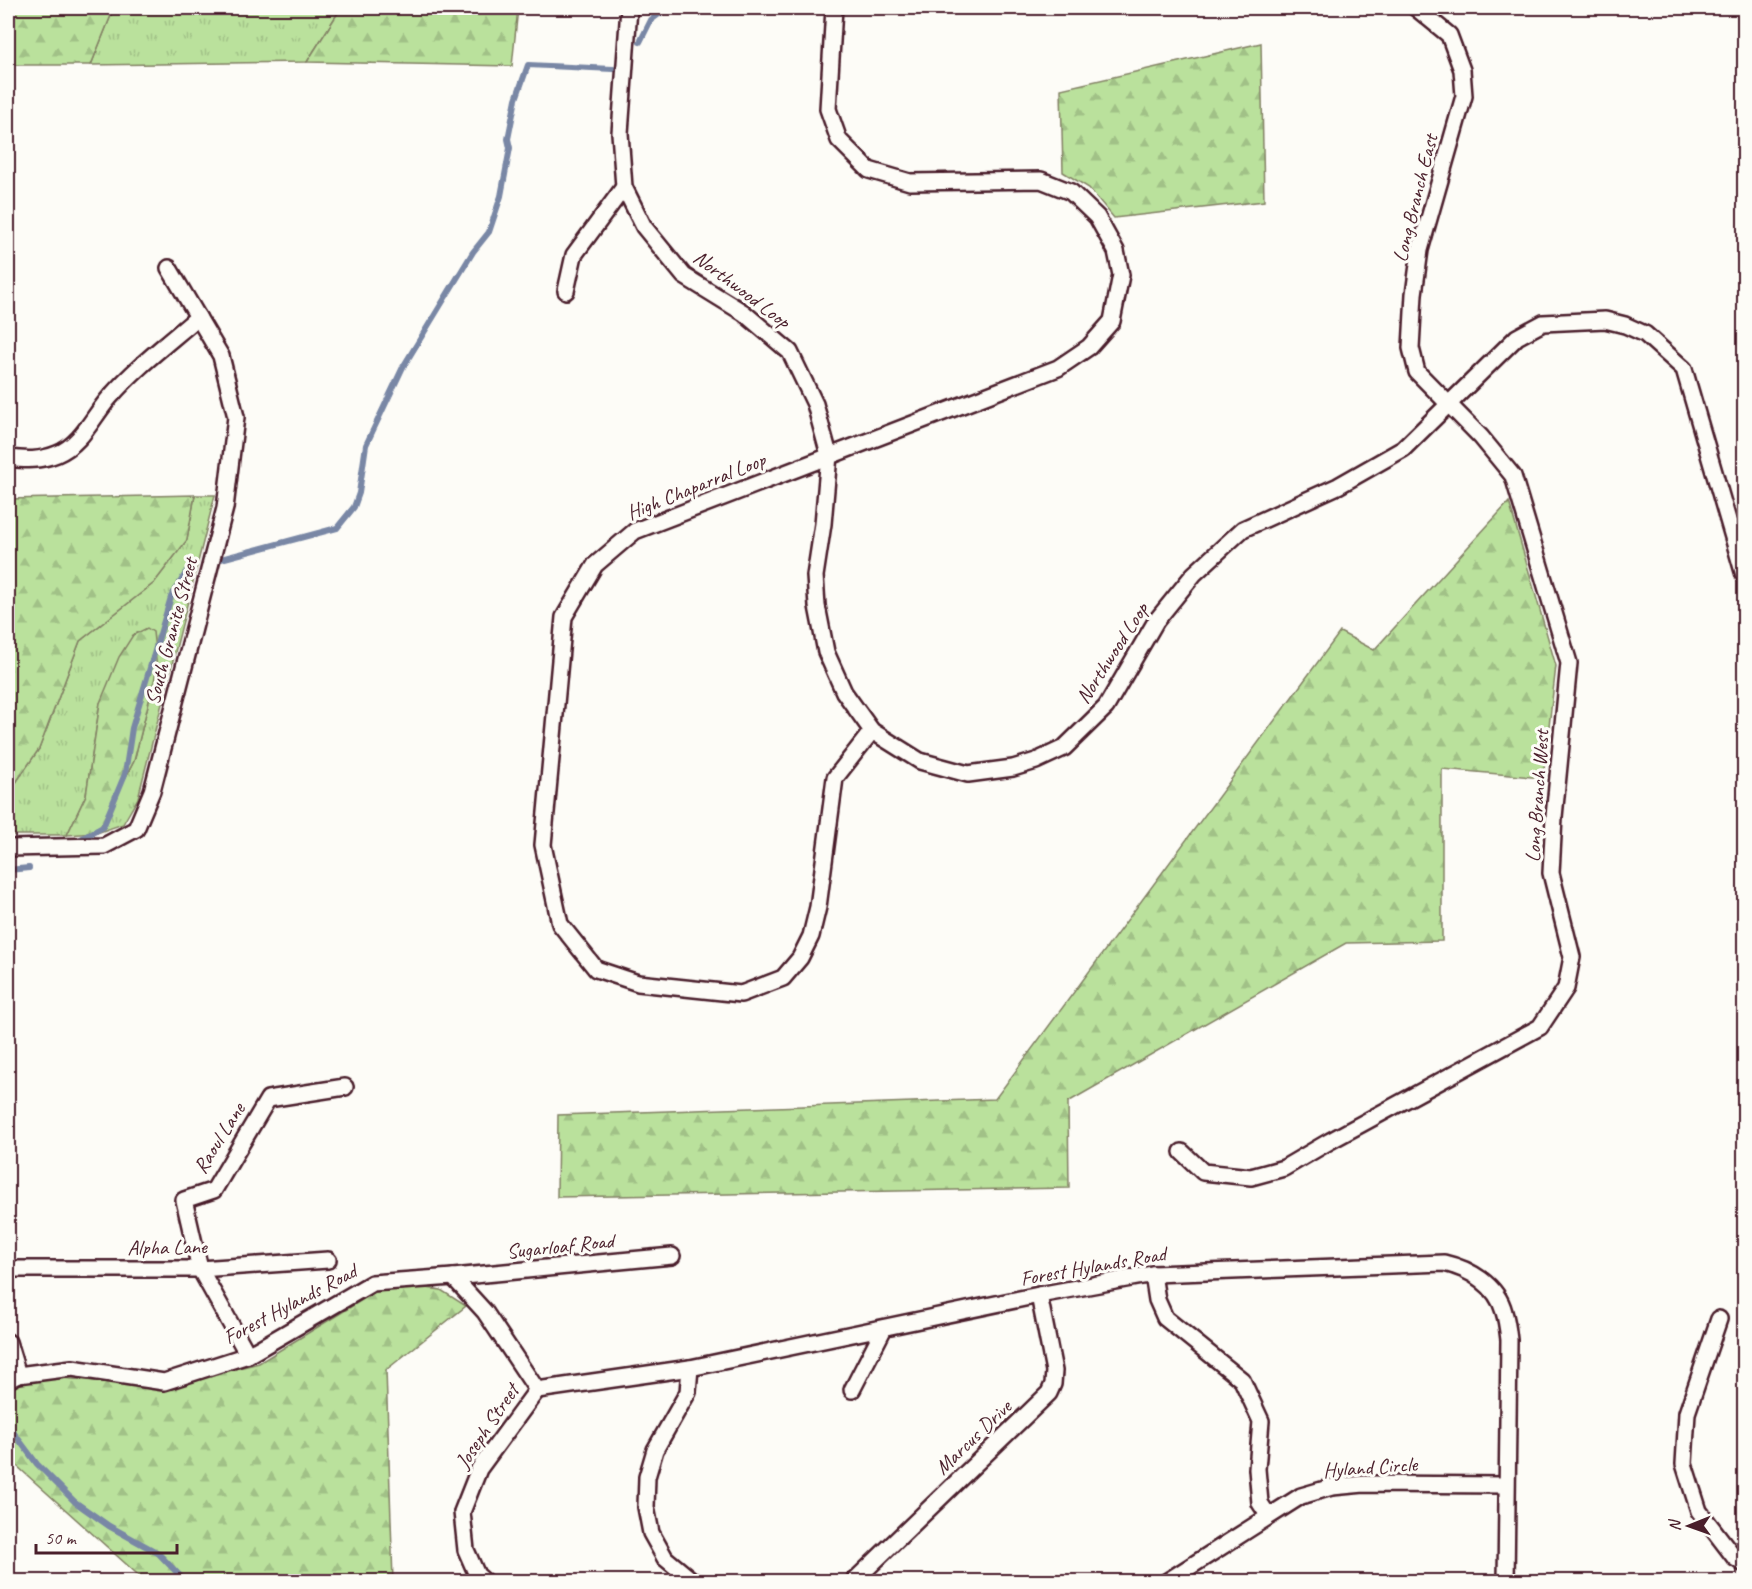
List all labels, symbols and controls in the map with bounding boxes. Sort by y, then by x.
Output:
street label: Long Branch East [1387,130,1444,264]
street label: Northwood Loop [688,244,797,335]
street label: High Chaparral Loop [623,446,770,526]
street label: South Granite Street [139,553,204,707]
street label: Northwood Loop [1070,596,1155,708]
street label: Long Branch West [1519,727,1555,863]
street label: Raoul Lane [187,1097,251,1178]
street label: Sugarloaf Road [505,1227,619,1265]
street label: Alpha Lane [127,1233,208,1261]
street label: Forest Hylands Road [1018,1240,1170,1292]
street label: Forest Hylands Road [219,1257,364,1350]
street label: Joseph Street [449,1376,526,1474]
street label: Marcus Drive [929,1393,1018,1480]
street label: Hyland Circle [1322,1451,1419,1483]
north arrow [1659,1496,1719,1556]
scale bar [36,1517,177,1555]
text: N [1665,1518,1685,1531]
text: 50 m [45,1527,78,1549]

